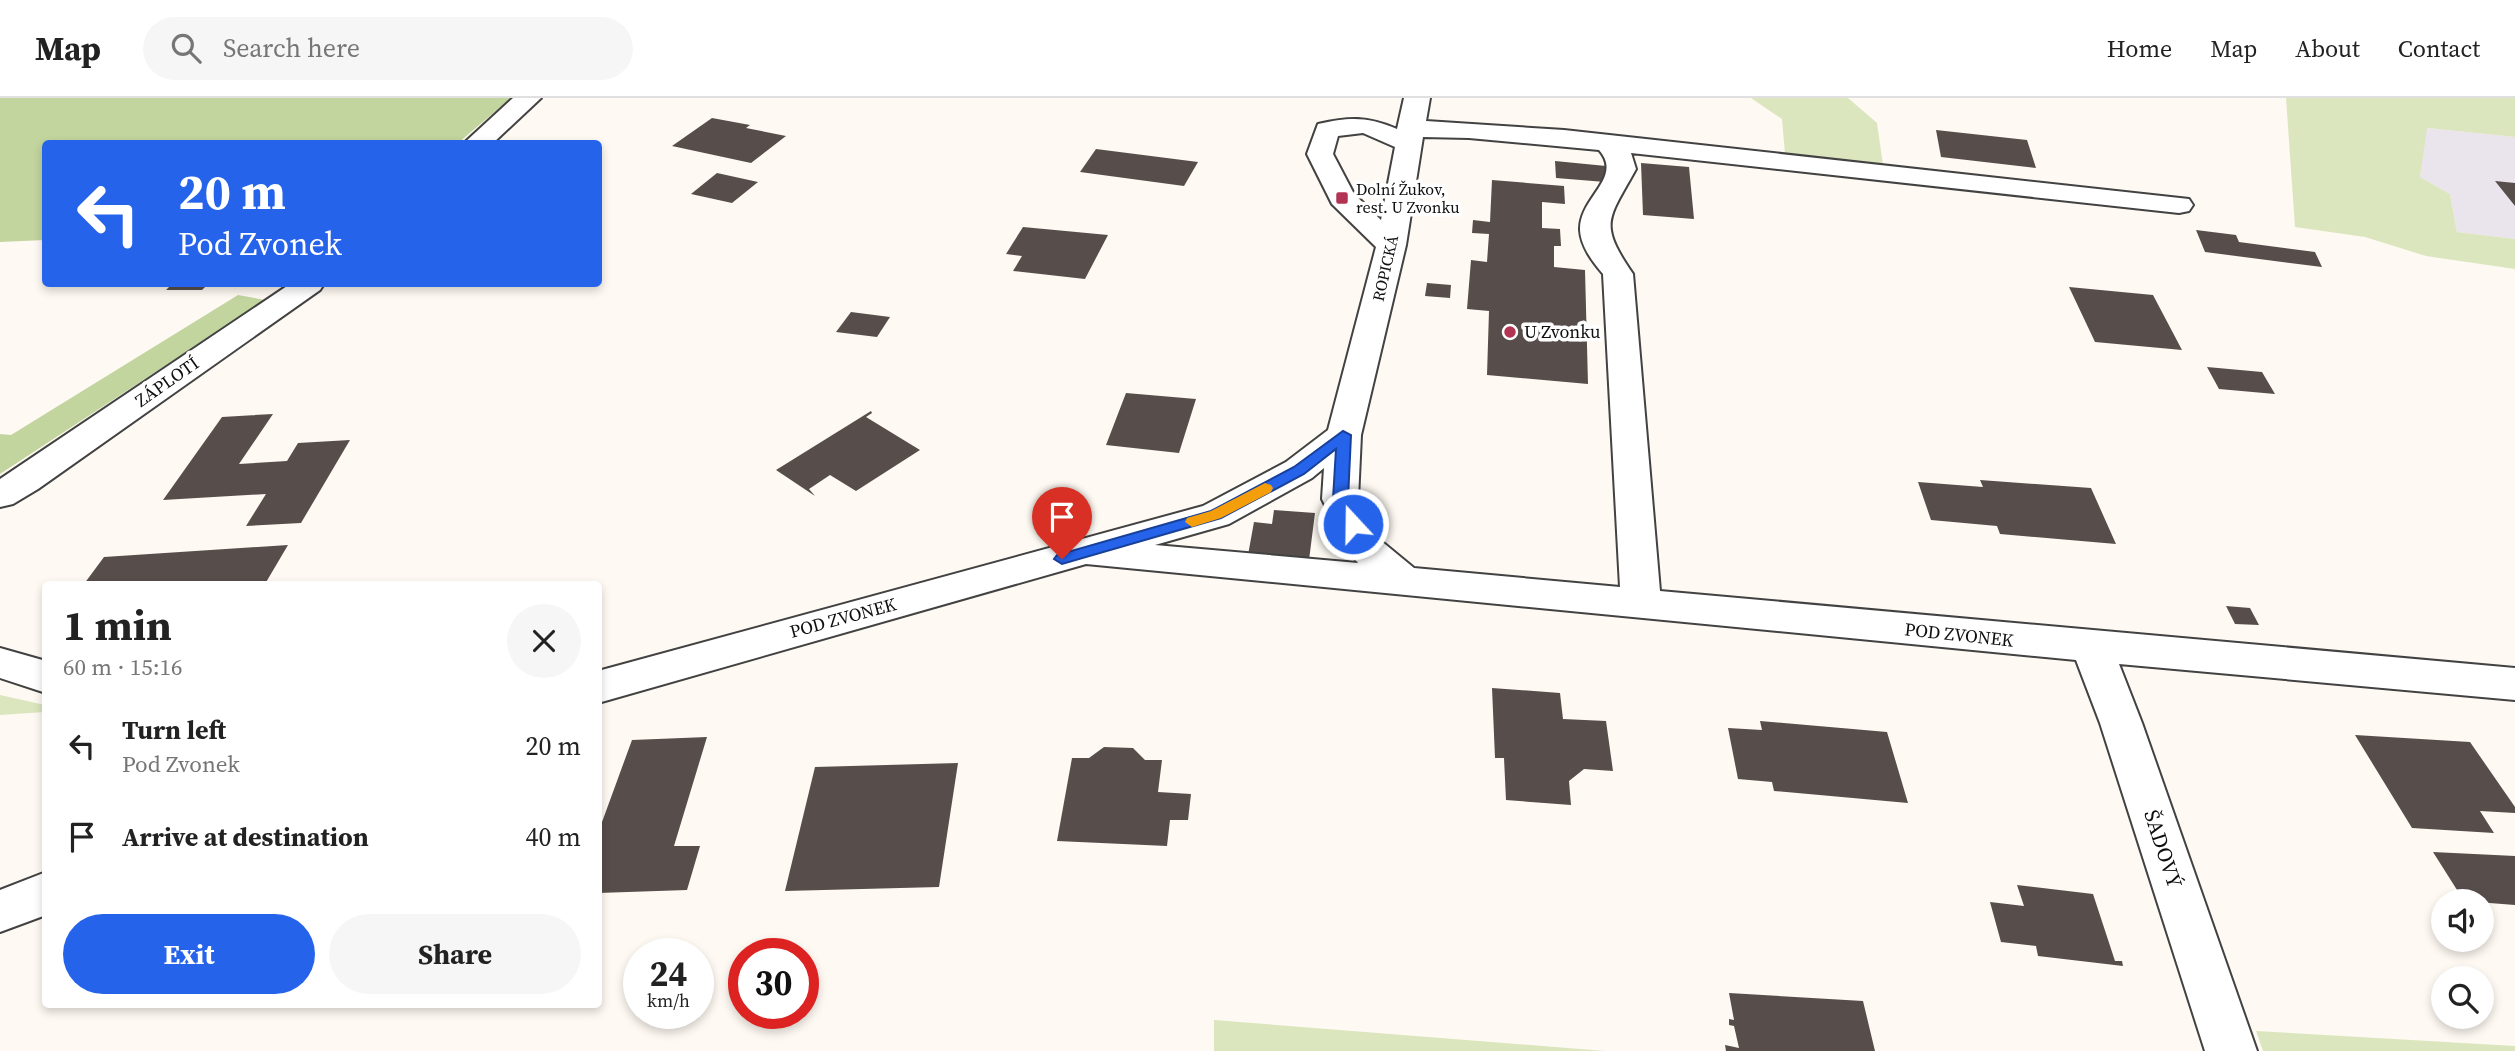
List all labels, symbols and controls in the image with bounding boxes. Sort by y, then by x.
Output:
search box [143,17,633,80]
text: Map [35,26,101,71]
icon: search [167,29,205,67]
text: Search here [223,30,360,66]
text: Home [2107,32,2172,65]
text: Map [2210,32,2257,65]
text: About [2295,32,2360,65]
text: Contact [2398,32,2480,65]
text: 20 m [178,158,286,225]
icon: left [63,168,154,259]
place label: Dolní Žukov, rest. U Zvonku [1356,178,1459,218]
marker: Dolní Žukov, rest. U Zvonku [1334,190,1350,206]
text: Pod Zvonek [178,222,342,266]
street label: ROPICKÁ [1367,232,1403,303]
place label: U Zvonku [1524,319,1601,344]
marker: U Zvonku [1502,324,1518,340]
street label: ZÁPLOTÍ [130,351,204,413]
pin [1032,487,1092,559]
position arrow [1316,487,1390,561]
icon: arrive [1043,498,1081,536]
street label: POD ZVONEK [787,591,899,644]
text: 1 min [63,596,172,654]
button: close [507,604,581,678]
street label: POD ZVONEK [1903,616,2015,653]
text: 60 m · 15:16 [63,651,183,683]
text: Turn left [122,712,226,748]
icon: left [63,727,101,765]
text: 20 m [526,728,581,764]
text: Pod Zvonek [122,748,240,780]
street label: ŠADOVÝ [2137,806,2190,892]
icon: arrive [63,818,101,856]
text: Arrive at destination [122,819,369,855]
text: 40 m [526,819,581,855]
map controls [2431,889,2494,1029]
button: sound [2431,889,2494,952]
button: Exit [63,914,315,994]
button: Share [329,914,581,994]
speed limit sign: 30 [728,938,819,1029]
text: 24 [650,950,687,998]
button: search [2431,966,2494,1029]
text: km/h [647,988,690,1013]

